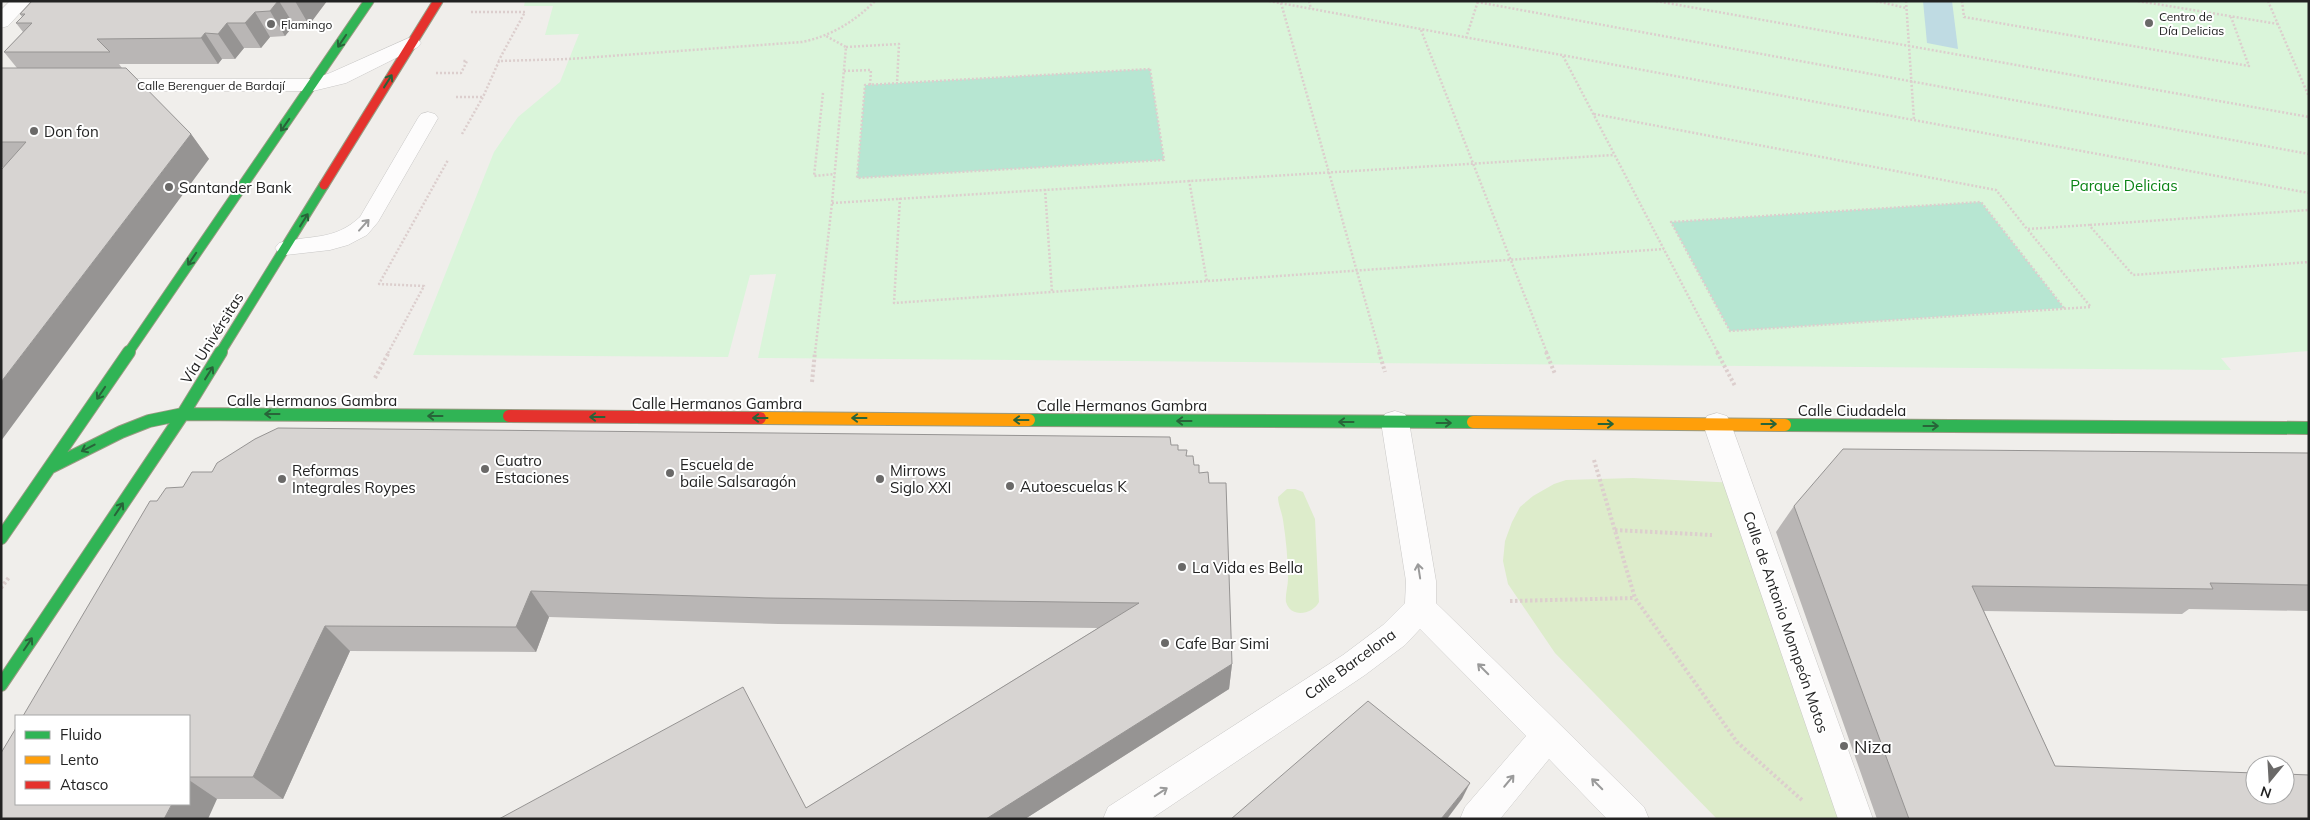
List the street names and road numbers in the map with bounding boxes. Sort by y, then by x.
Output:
street label: Calle Berenguer de Bardají [137,78,286,93]
street label: Vía Univérsitas [176,289,248,387]
street label: Calle Hermanos Gambra [227,391,397,410]
street label: Calle Hermanos Gambra [632,394,802,413]
street label: Calle Hermanos Gambra [1037,396,1207,415]
street label: Calle Ciudadela [1798,401,1906,420]
street label: Calle de Antonio Mompeón Motos [1739,509,1833,735]
street label: Calle Barcelona [1301,625,1399,703]

